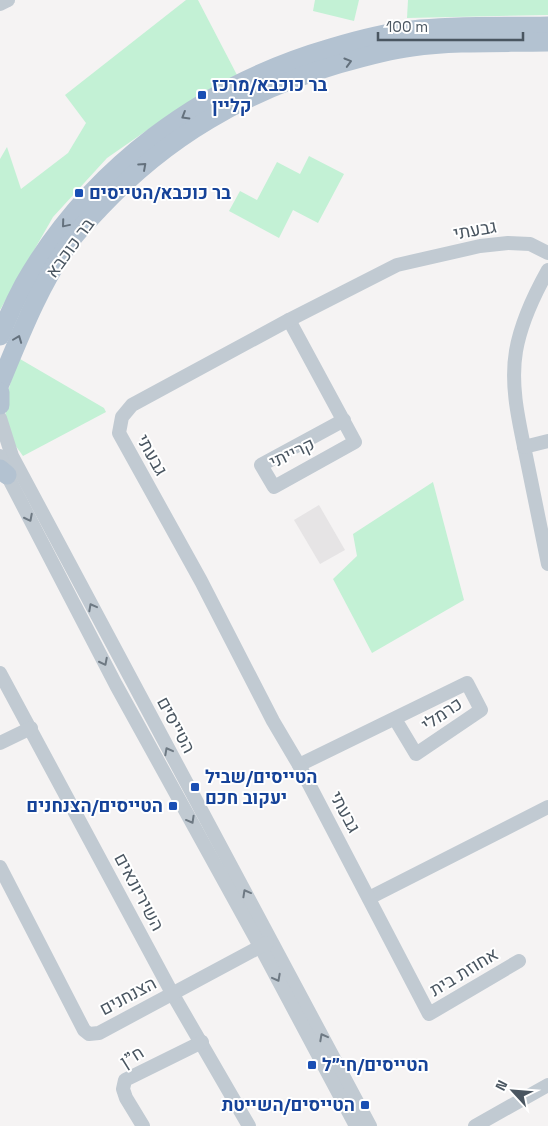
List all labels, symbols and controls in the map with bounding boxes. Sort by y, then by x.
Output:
scale bar [378,10,523,42]
text: 100 m [386,17,428,36]
one-way arrow [343,57,352,67]
place label: בר כוכבא/מרכז קליין [212,73,328,117]
marker: בר כוכבא/מרכז קליין [196,89,208,101]
one-way arrow [181,109,190,119]
one-way arrow [137,163,146,172]
place label: בר כוכבא/הטייסים [89,181,231,204]
marker: בר כוכבא/הטייסים [73,187,85,199]
street label: בר כוכבא [40,213,99,282]
street label: גבעתי [451,214,498,245]
one-way arrow [62,218,70,227]
one-way arrow [12,335,22,343]
street label: גבעתי [132,430,173,479]
street label: קרייתי [265,432,318,473]
one-way arrow [23,513,33,522]
one-way arrow [88,604,98,613]
one-way arrow [98,657,108,666]
street label: הטייסים [152,692,201,757]
street label: כרמלי [417,692,467,736]
one-way arrow [165,747,175,756]
place label: הטייסים/שביל יעקוב חכם [205,765,317,809]
marker: הטייסים/שביל יעקוב חכם [189,781,201,793]
street label: גבעתי [325,787,366,836]
place label: הטייסים/הצנחנים [26,794,163,817]
marker: הטייסים/הצנחנים [167,800,179,812]
one-way arrow [184,815,194,824]
street label: השיריונאים [109,849,170,935]
one-way arrow [243,890,253,899]
street label: אחוזת בית [425,942,502,1001]
street label: הצנחנים [95,971,160,1020]
one-way arrow [271,973,281,982]
one-way arrow [319,1033,329,1042]
street label: ח"ן [116,1041,148,1073]
place label: הטייסים/חי״ל [322,1053,429,1076]
marker: הטייסים/חי״ל [306,1059,318,1071]
north arrow [488,1066,538,1116]
text: N [491,1077,511,1093]
place label: הטייסים/השייטת [222,1093,355,1116]
marker: הטייסים/השייטת [359,1099,371,1111]

